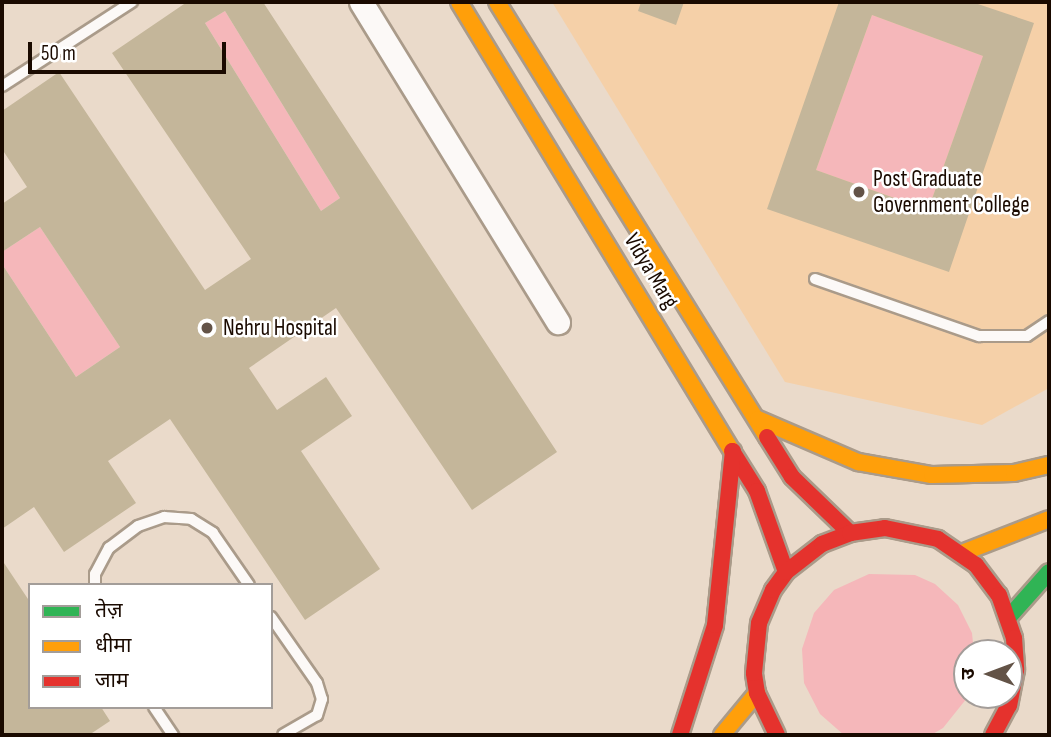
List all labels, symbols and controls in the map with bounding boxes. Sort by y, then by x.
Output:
scale bar [32,28,229,72]
text: 50 m [41,41,76,66]
place label: Post Graduate Government College [873,165,1030,219]
marker: Post Graduate Government College [851,184,867,200]
street label: Vidya Marg [618,228,684,314]
place label: Nehru Hospital [223,314,337,342]
marker: Nehru Hospital [197,318,217,338]
legend [28,583,273,709]
text: तेज़ [95,598,123,623]
text: धीमा [95,633,131,658]
north arrow [953,639,1023,709]
text: जाम [95,668,129,693]
text: उ [957,668,980,680]

